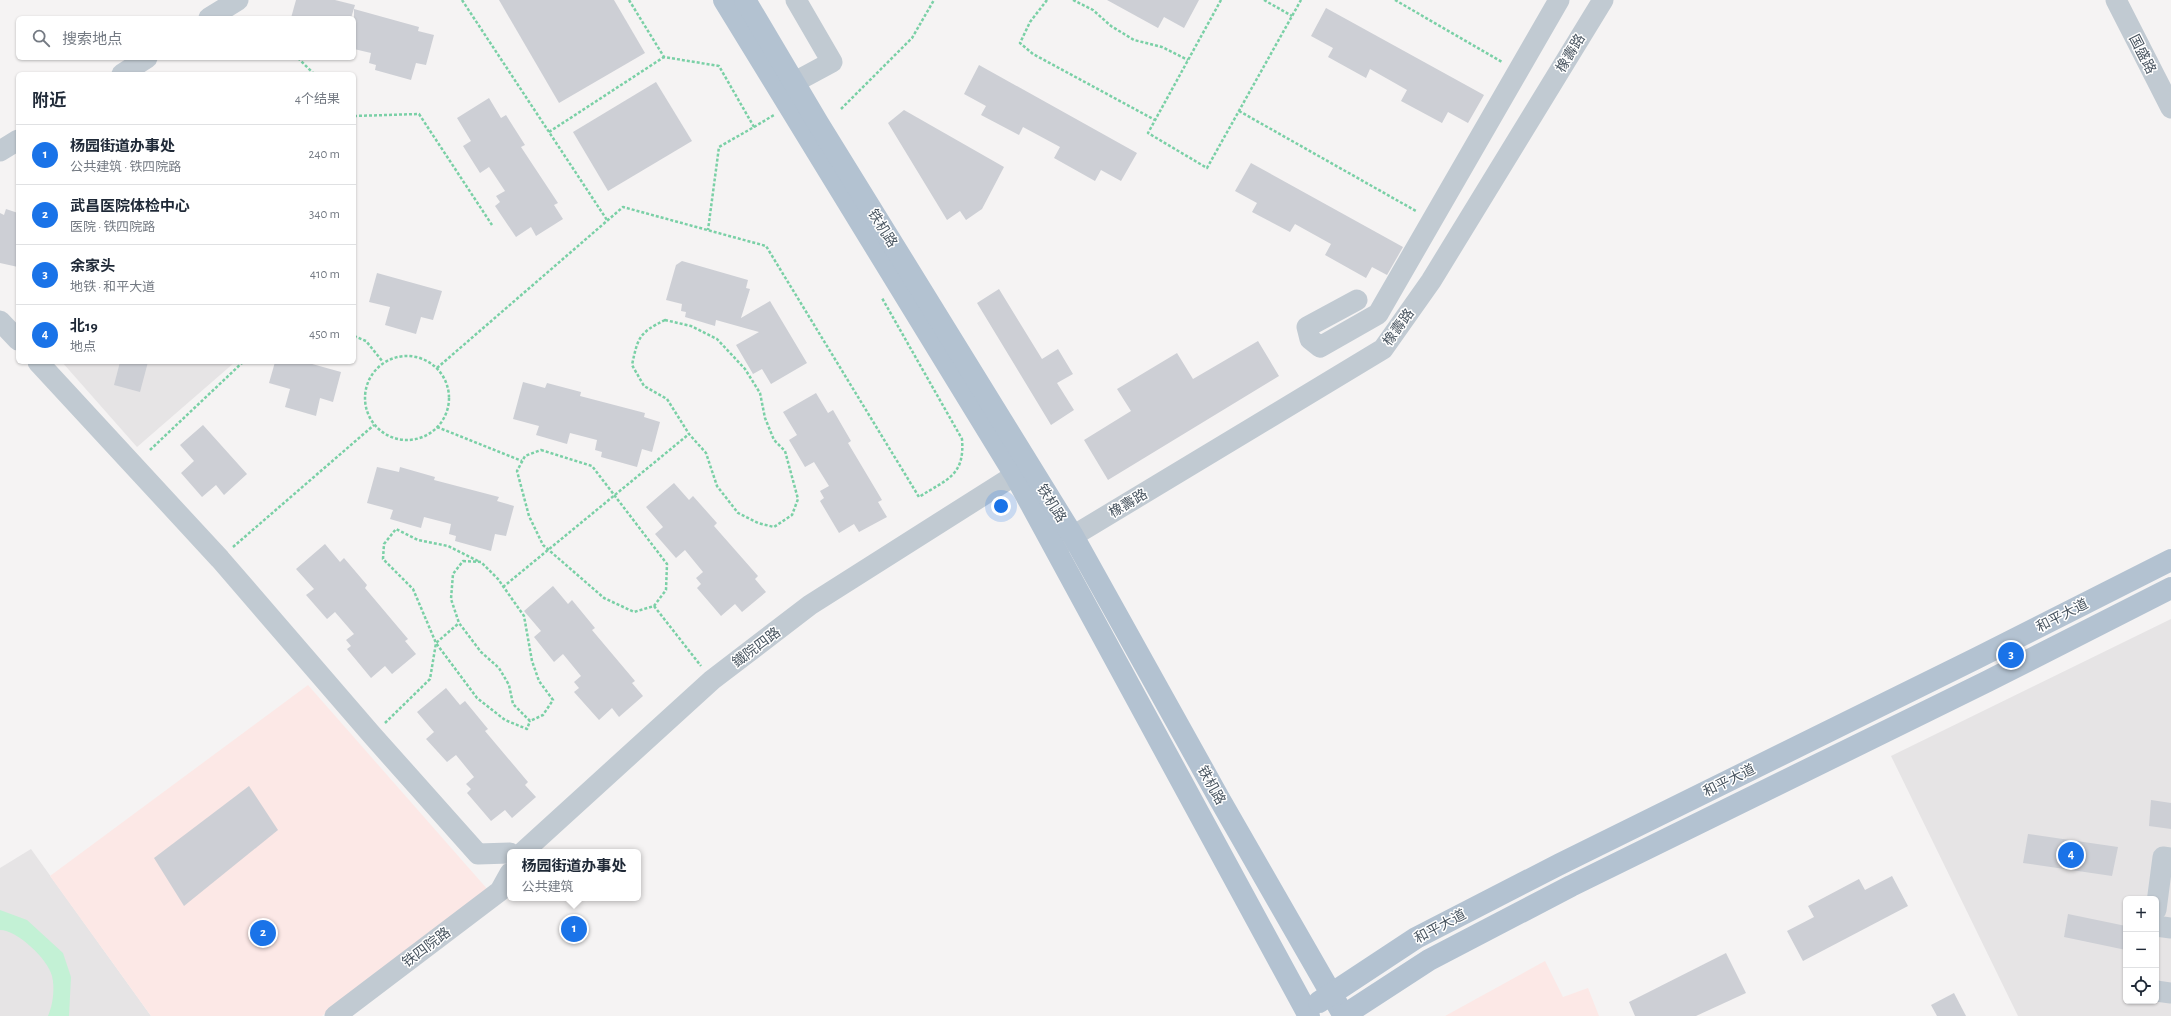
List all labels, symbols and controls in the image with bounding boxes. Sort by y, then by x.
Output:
search box [16,16,356,60]
icon: search [30,27,52,49]
street label: 橡壽路 [1552,31,1588,75]
text: 搜索地点 [62,32,122,47]
street label: 国盛路 [2126,32,2160,76]
text: 附近 [32,92,66,109]
text: 4个结果 [295,93,340,106]
text: 杨园街道办事处 [70,139,175,154]
text: 1 [43,148,47,161]
text: 240 m [308,148,340,161]
text: 公共建筑 · 铁四院路 [70,161,181,174]
text: 武昌医院体检中心 [70,199,190,214]
street label: 铁机路 [865,206,900,250]
text: 2 [42,208,48,221]
text: 340 m [309,208,340,221]
text: 医院 · 铁四院路 [70,221,155,234]
text: 余家头 [70,259,115,274]
text: 3 [42,268,48,281]
text: 410 m [310,268,340,281]
text: 地铁 · 和平大道 [70,281,155,294]
street label: 橡壽路 [1379,305,1417,349]
text: 北19 [70,319,98,334]
text: 4 [42,328,48,341]
text: 450 m [309,328,340,341]
text: 地点 [70,341,96,354]
street label: 铁机路 [1034,481,1069,525]
street label: 橡壽路 [1106,485,1150,521]
your location [991,496,1011,516]
street label: 和平大道 [2034,596,2091,635]
street label: 鐵院四路 [729,624,783,670]
pin: 3 [1998,640,2024,670]
street label: 和平大道 [1701,761,1758,799]
street label: 铁机路 [1195,763,1228,807]
pin: 4 [2058,840,2084,870]
popup [507,849,641,901]
text: 杨园街道办事处 [521,859,627,874]
text: 公共建筑 [521,881,574,894]
map controls [2123,896,2159,1004]
button: + [2123,896,2159,932]
street label: 和平大道 [1412,907,1468,946]
pin: 1 [561,914,587,944]
pin: 2 [250,918,276,948]
street label: 铁四院路 [399,925,453,970]
button: − [2123,932,2159,968]
button: locate [2123,968,2159,1004]

